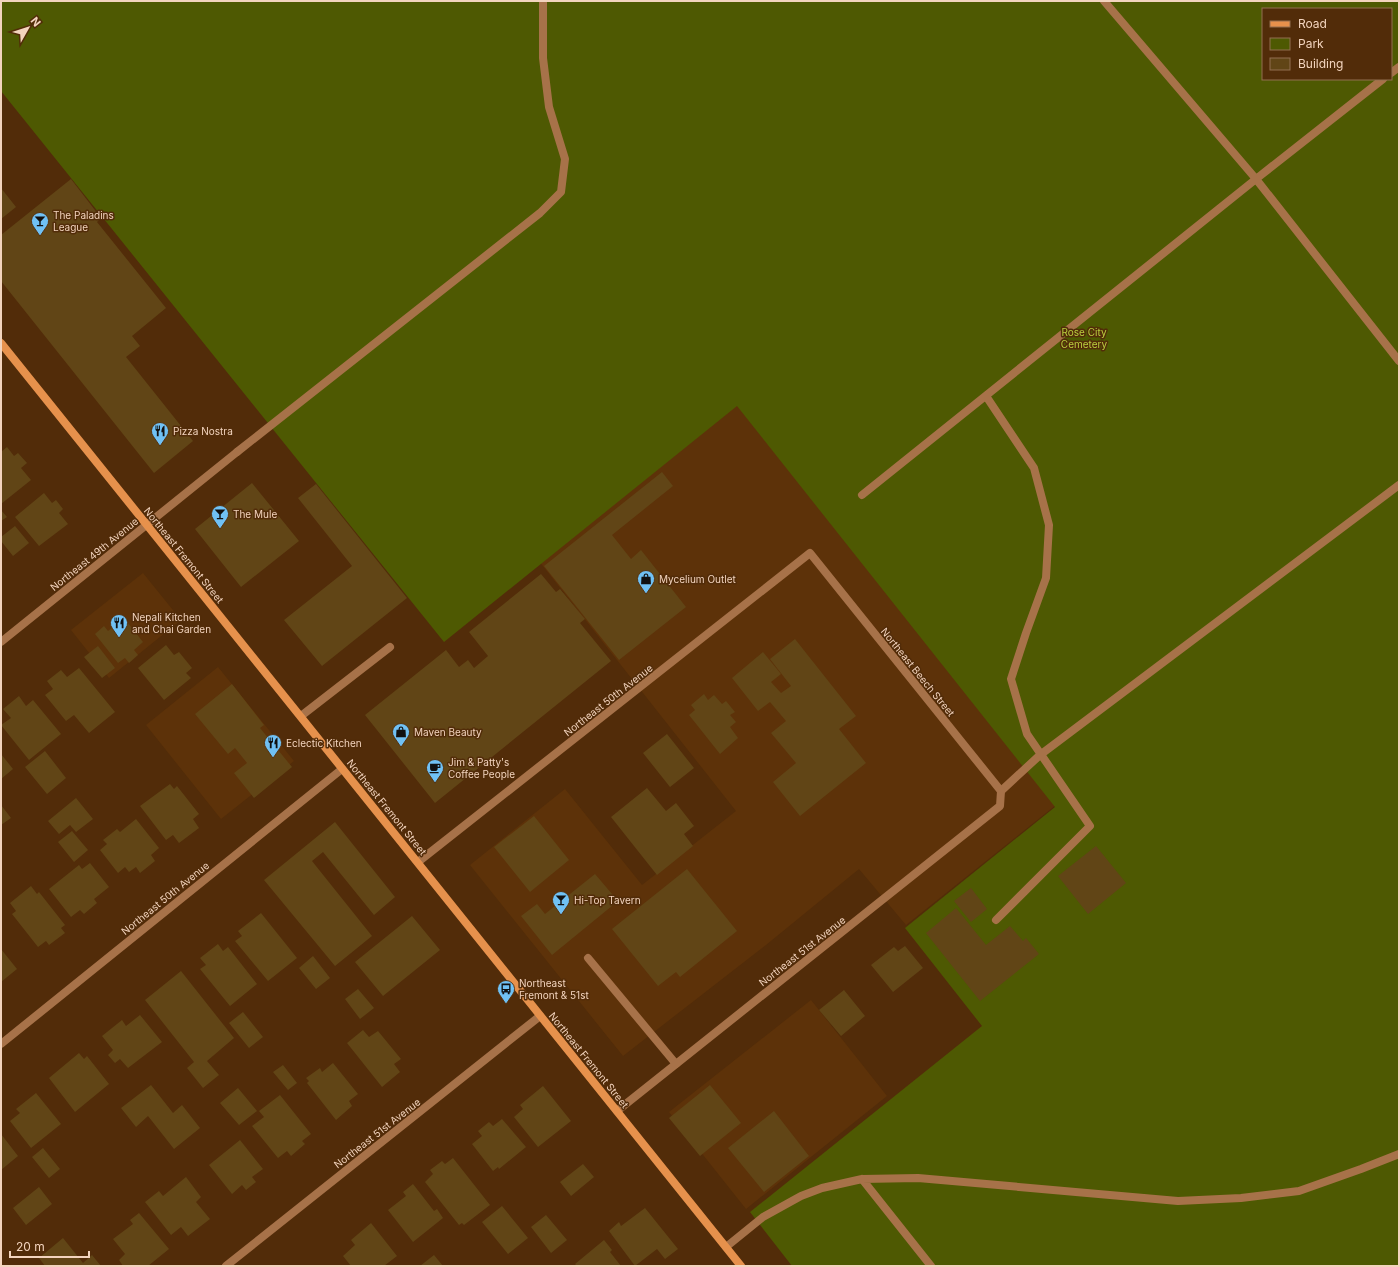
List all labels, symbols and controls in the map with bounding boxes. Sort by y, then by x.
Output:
north arrow [8,8,48,48]
legend [1262,8,1392,80]
text: N [28,14,44,29]
text: Road [1298,16,1327,31]
text: Park [1298,36,1324,51]
text: Building [1298,56,1343,71]
place label: The Paladins League [53,209,114,233]
bar icon: The Paladins League [30,211,50,236]
park label: Rose City Cemetery [1061,326,1108,350]
restaurant icon: Pizza Nostra [150,421,170,446]
place label: Pizza Nostra [173,425,233,437]
bar icon: The Mule [210,504,230,529]
street label: Northeast Fremont Street [142,505,227,606]
place label: The Mule [233,508,277,520]
street label: Northeast 49th Avenue [48,515,140,593]
shop icon: Mycelium Outlet [636,569,656,594]
place label: Mycelium Outlet [659,573,736,585]
place label: Nepali Kitchen and Chai Garden [132,611,211,635]
restaurant icon: Nepali Kitchen and Chai Garden [109,613,129,638]
street label: Northeast Beech Street [879,625,958,719]
street label: Northeast 50th Avenue [561,662,655,738]
shop icon: Maven Beauty [391,722,411,747]
place label: Maven Beauty [414,726,482,738]
restaurant icon: Eclectic Kitchen [263,733,283,758]
place label: Eclectic Kitchen [286,737,362,749]
place label: Jim & Patty's Coffee People [448,756,515,780]
street label: Northeast Fremont Street [345,757,430,858]
cafe icon: Jim & Patty's Coffee People [425,758,445,783]
street label: Northeast 50th Avenue [119,859,211,937]
bar icon: Hi-Top Tavern [551,890,571,915]
place label: Hi-Top Tavern [574,894,641,906]
street label: Northeast 51st Avenue [756,913,848,988]
place label: Northeast Fremont & 51st [519,977,589,1001]
bus stop icon: Northeast Fremont & 51st [496,979,516,1004]
street label: Northeast Fremont Street [547,1010,632,1111]
street label: Northeast 51st Avenue [331,1095,423,1170]
scale bar [10,1233,89,1259]
text: 20 m [16,1239,45,1254]

